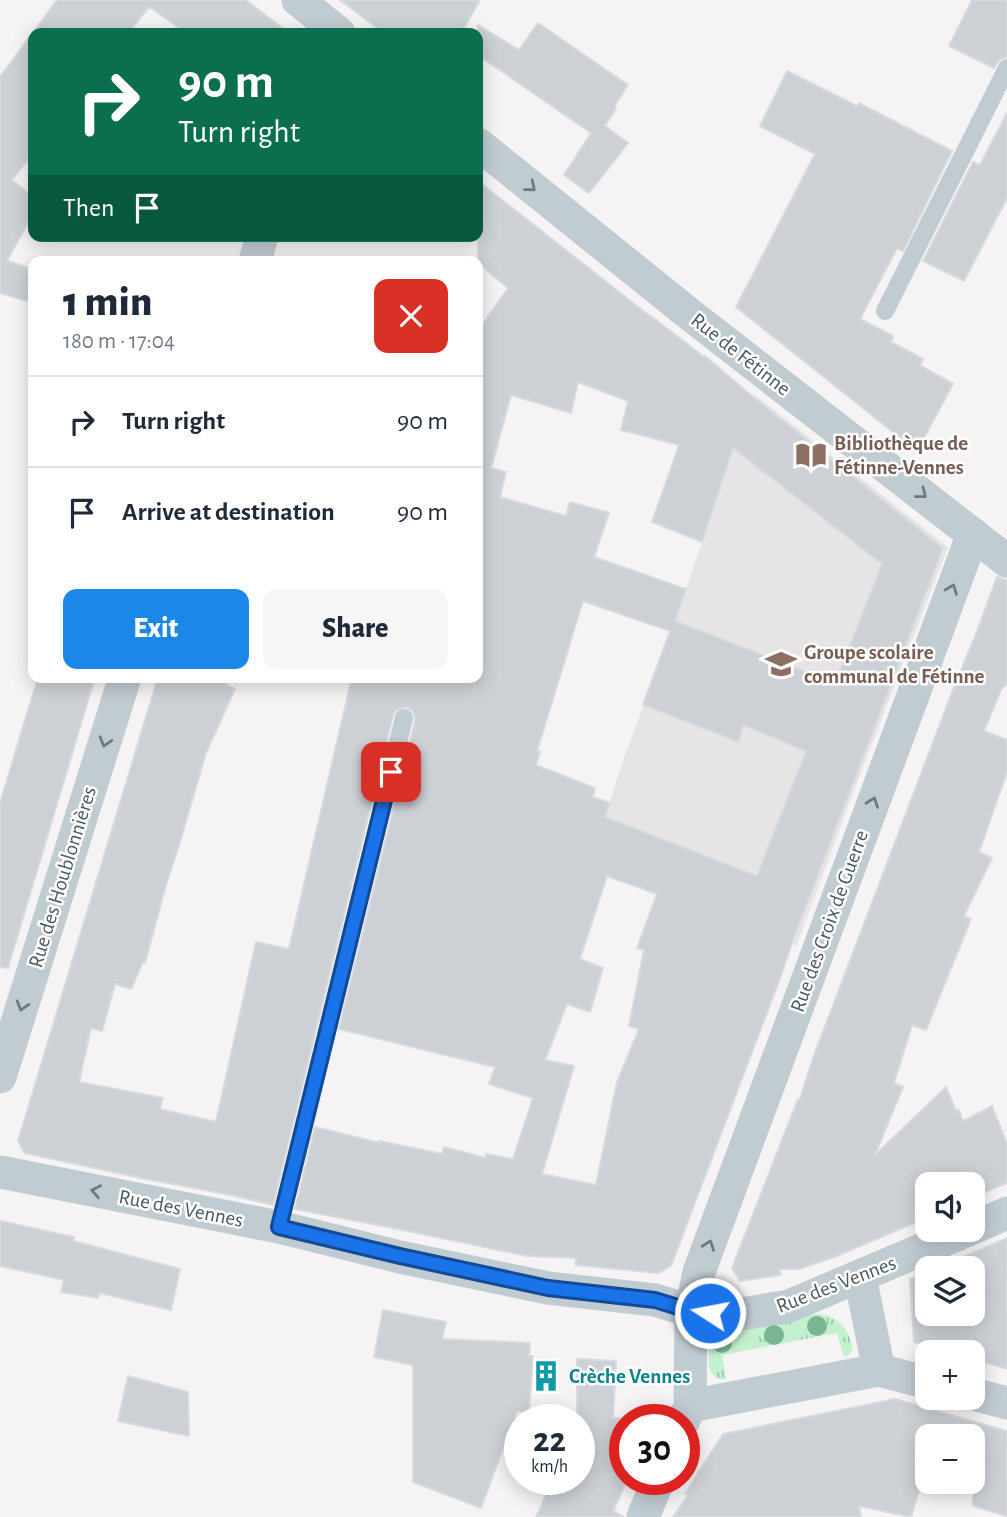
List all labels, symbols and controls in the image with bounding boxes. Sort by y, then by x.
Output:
icon: right [63,56,154,147]
text: 90 m [178,58,274,107]
text: Turn right [178,116,300,148]
one-way arrow [523,179,536,191]
icon: arrive [128,189,166,227]
text: Then [63,195,114,221]
button: close [374,279,448,353]
text: 1 min [63,281,152,323]
street label: Rue de Fétinne [687,309,794,400]
text: 180 m · 17:04 [63,330,175,353]
icon: right [63,403,101,441]
text: Turn right [122,408,225,434]
text: 90 m [397,408,448,434]
place label: Bibliothèque de Fétinne-Vennes [834,433,968,478]
library icon: Bibliothèque de Fétinne-Vennes [794,438,828,472]
one-way arrow [914,485,927,498]
icon: arrive [63,494,101,532]
text: Arrive at destination [122,499,335,525]
text: 90 m [397,499,448,525]
one-way arrow [944,583,958,595]
button: Exit [63,589,249,669]
button: Share [263,589,448,669]
place label: Groupe scolaire communal de Fétinne [804,642,985,687]
school or university icon: Groupe scolaire communal de Fétinne [764,647,798,681]
one-way arrow [98,736,113,748]
pin [361,742,421,802]
icon: arrive [372,753,410,791]
street label: Rue des Houblonnières [25,784,100,970]
one-way arrow [865,796,879,808]
street label: Rue des Croix de Guerre [787,827,872,1015]
one-way arrow [16,1000,31,1012]
map controls [915,1172,985,1494]
button: sound [915,1172,985,1242]
one-way arrow [90,1184,102,1199]
street label: Rue des Vennes [117,1186,245,1231]
one-way arrow [701,1239,715,1251]
street label: Rue des Vennes [773,1252,899,1317]
button: layers [915,1256,985,1326]
position arrow [673,1276,747,1350]
button: + [915,1340,985,1410]
building icon: Crèche Vennes [529,1359,563,1393]
place label: Crèche Vennes [569,1366,690,1387]
speed limit sign: 30 [609,1404,700,1495]
text: 22 [533,1423,566,1458]
button: − [915,1424,985,1494]
text: km/h [531,1458,568,1476]

